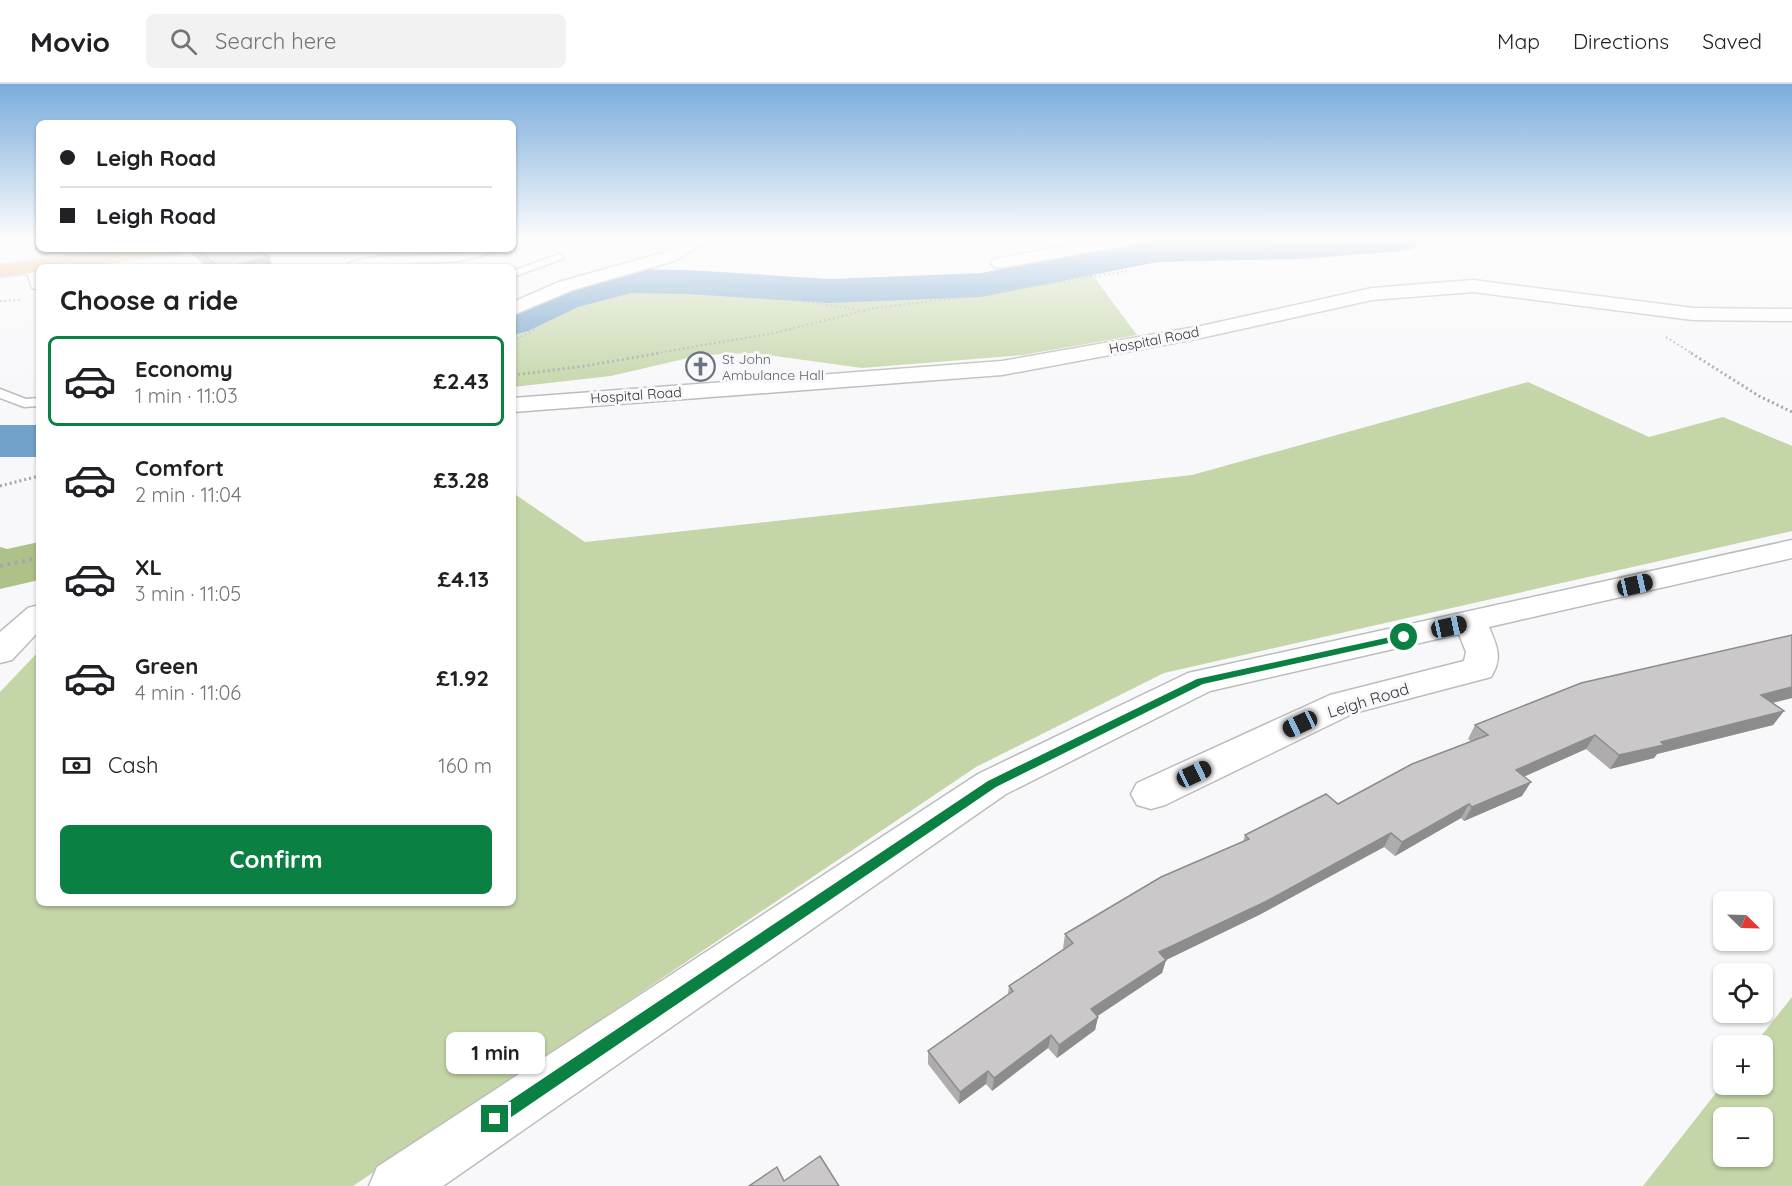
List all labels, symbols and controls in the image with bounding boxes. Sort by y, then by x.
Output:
search box [146,14,566,68]
text: Movio [30,24,110,59]
icon: search [167,25,200,58]
text: Search here [215,27,337,55]
text: Map [1497,28,1540,54]
text: Directions [1573,28,1669,54]
text: Saved [1702,28,1762,54]
text: Leigh Road [96,144,216,172]
text: Leigh Road [96,202,216,230]
text: Choose a ride [60,283,238,317]
street label: Hospital Road [1107,322,1201,358]
place label: St John Ambulance Hall [722,350,824,384]
church icon: St John Ambulance Hall [685,351,717,383]
icon: car [63,354,117,408]
text: Economy [135,355,233,383]
text: £2.43 [433,367,489,395]
text: 1 min · 11:03 [135,383,238,408]
street label: Hospital Road [590,383,682,407]
icon: car [63,453,117,507]
text: Comfort [135,454,224,482]
text: £3.28 [433,466,489,494]
text: 2 min · 11:04 [135,482,241,507]
icon: car [63,552,117,606]
text: XL [135,553,162,581]
text: £4.13 [438,565,489,593]
car [1615,572,1655,598]
text: 3 min · 11:05 [135,581,241,606]
car [1430,614,1468,640]
route start [1390,623,1417,650]
icon: car [63,651,117,705]
text: Green [135,652,198,680]
text: £1.92 [436,664,489,692]
street label: Leigh Road [1325,678,1411,722]
text: 4 min · 11:06 [135,680,241,705]
car [1280,708,1320,740]
icon: cash [60,749,93,782]
text: Cash [108,751,159,779]
text: 160 m [438,753,492,778]
car [1174,758,1214,790]
button: Confirm [60,825,492,894]
north arrow [1713,891,1773,951]
map controls [1713,891,1773,1167]
button: locate [1713,963,1773,1023]
callout: 1 min [446,1032,544,1074]
button: + [1713,1035,1773,1095]
text: 1 min [471,1040,520,1065]
route end [481,1105,508,1132]
button: − [1713,1107,1773,1167]

